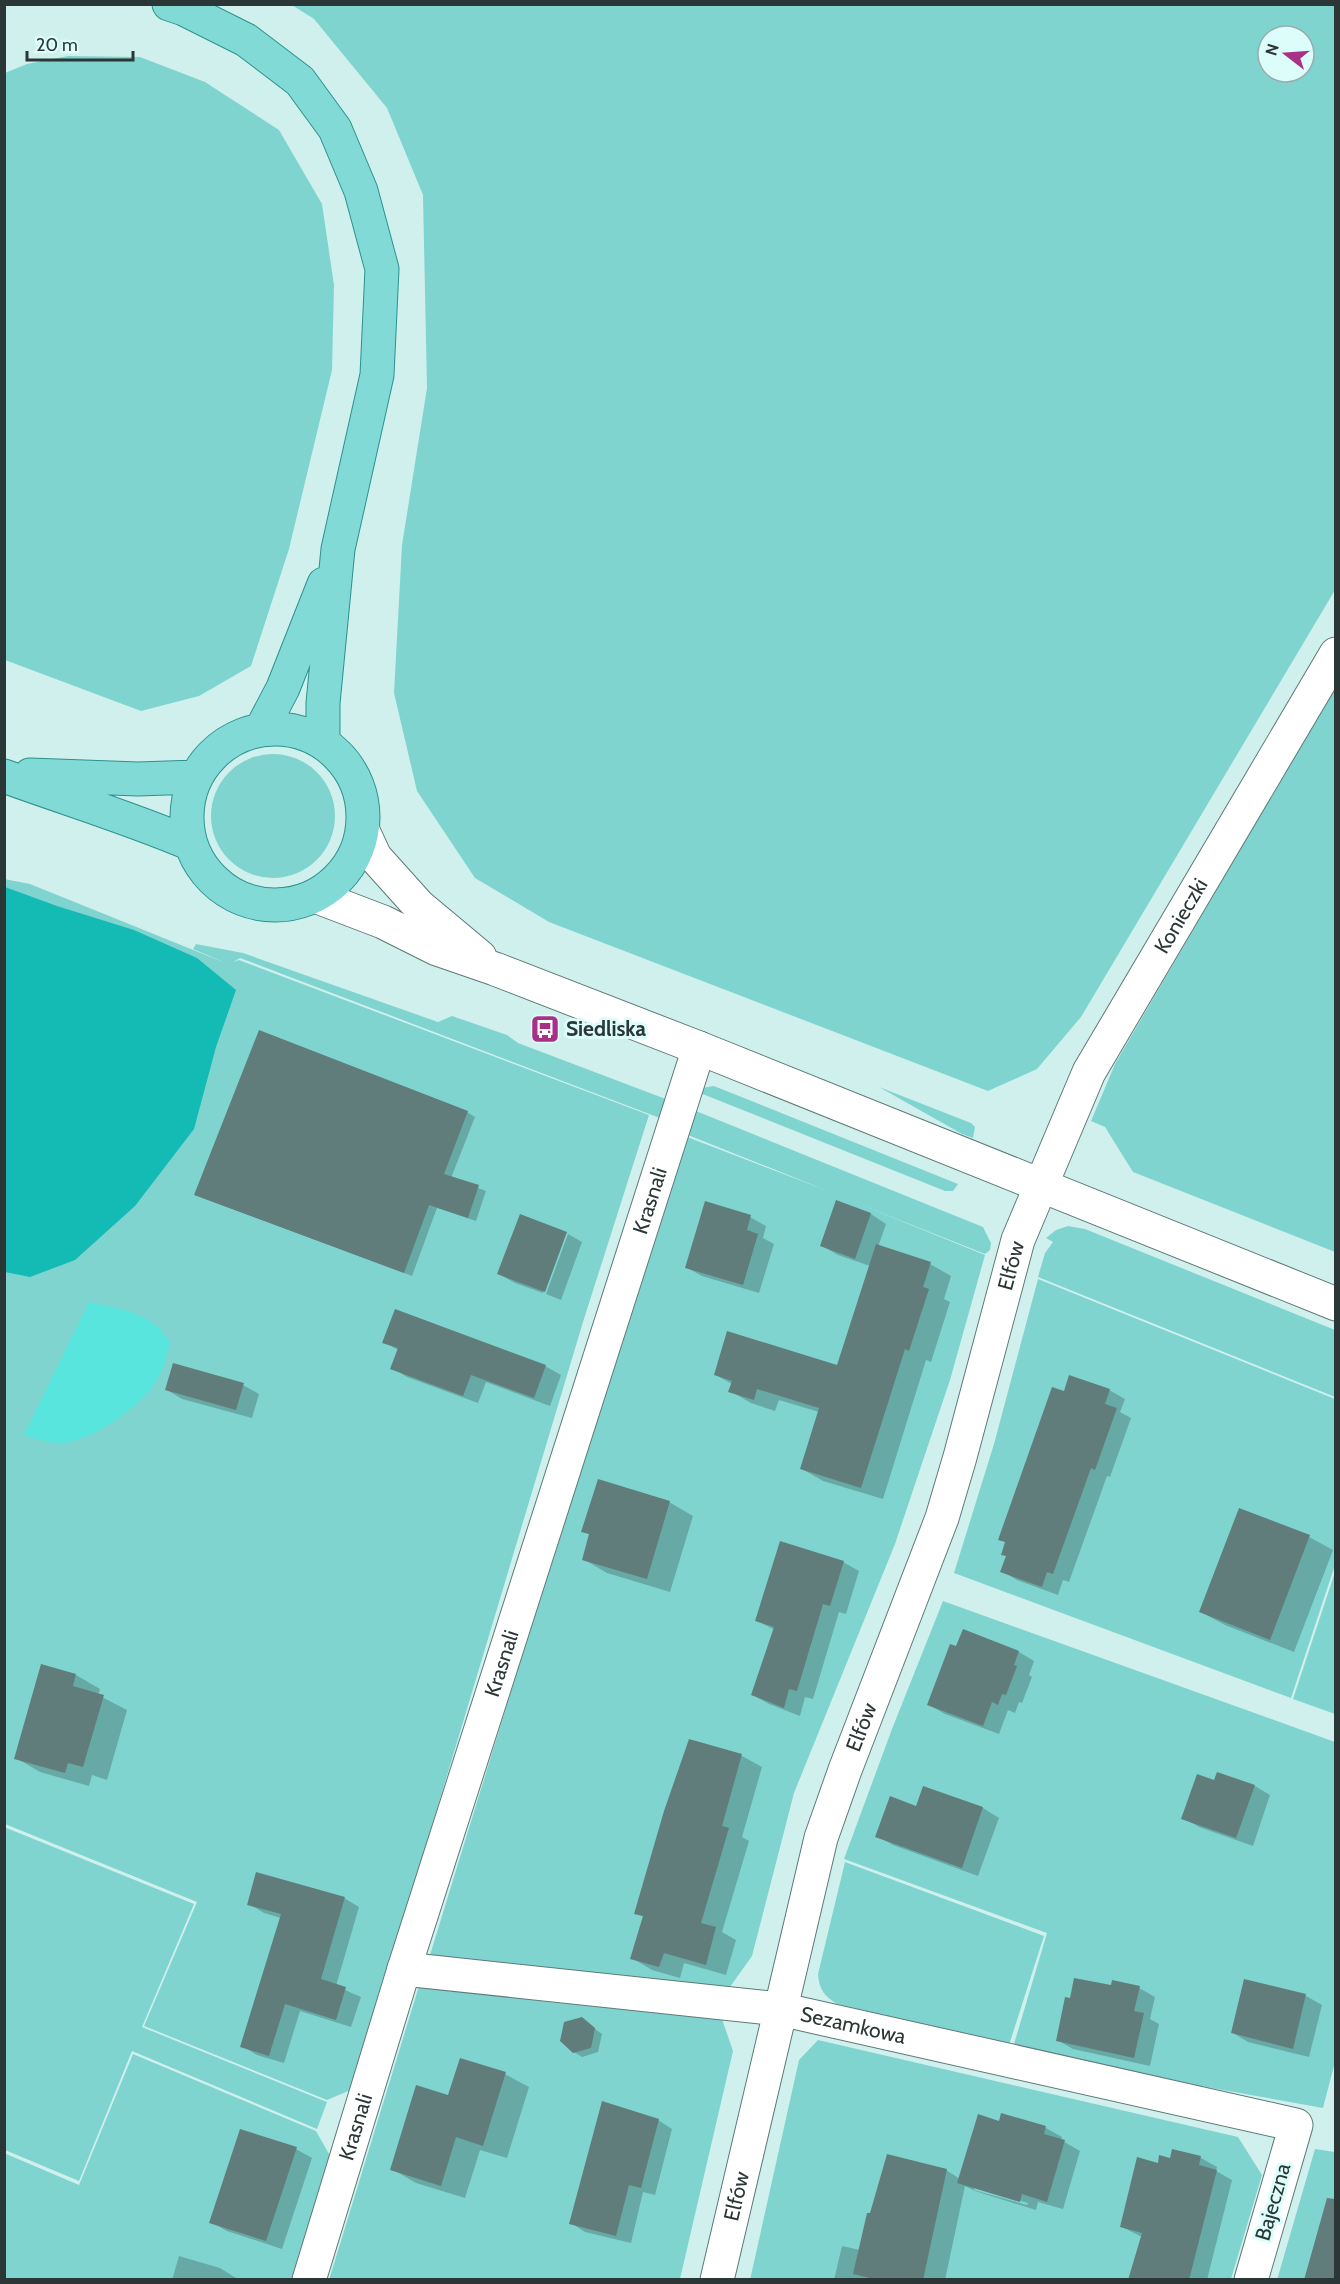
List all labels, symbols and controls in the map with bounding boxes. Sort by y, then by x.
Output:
scale bar [27,24,134,62]
north arrow [1256,24,1316,84]
text: 20 m [36,34,78,56]
text: N [1261,42,1283,58]
street label: Konieczki [1149,874,1213,958]
bus stop icon: Siedliska [529,1013,561,1045]
place label: Siedliska [566,1016,646,1041]
street label: Krasnali [627,1164,672,1237]
street label: Elfów [992,1238,1029,1293]
street label: Krasnali [479,1627,524,1700]
street label: Elfów [840,1699,882,1755]
street label: Sezamkowa [798,2001,908,2049]
street label: Krasnali [333,2090,377,2163]
street label: Bajeczna [1250,2160,1296,2244]
street label: Elfów [718,2169,754,2223]

